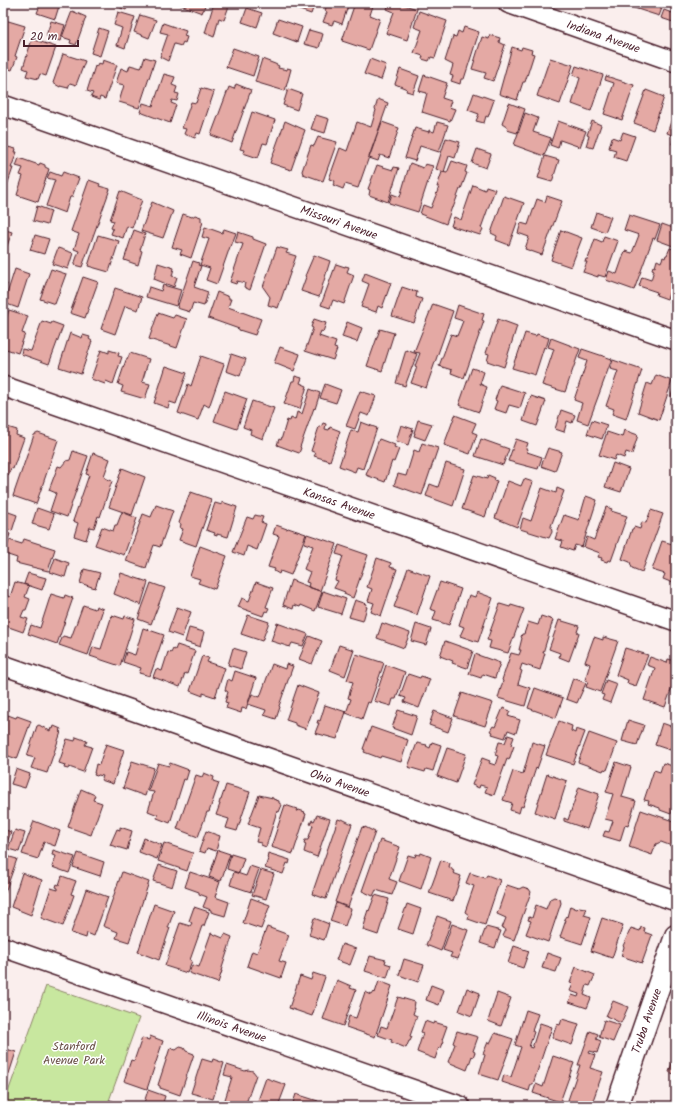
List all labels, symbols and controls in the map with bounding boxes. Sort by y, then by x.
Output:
street label: Indiana Avenue [564,15,643,59]
scale bar [24,22,78,48]
text: 20 m [30,27,58,46]
street label: Missouri Avenue [298,201,381,245]
street label: Kansas Avenue [300,482,378,525]
street label: Ohio Avenue [307,764,373,803]
street label: Truba Avenue [627,985,667,1057]
street label: Illinois Avenue [194,1006,269,1048]
park label: Stanford Avenue Park [43,1037,105,1070]

